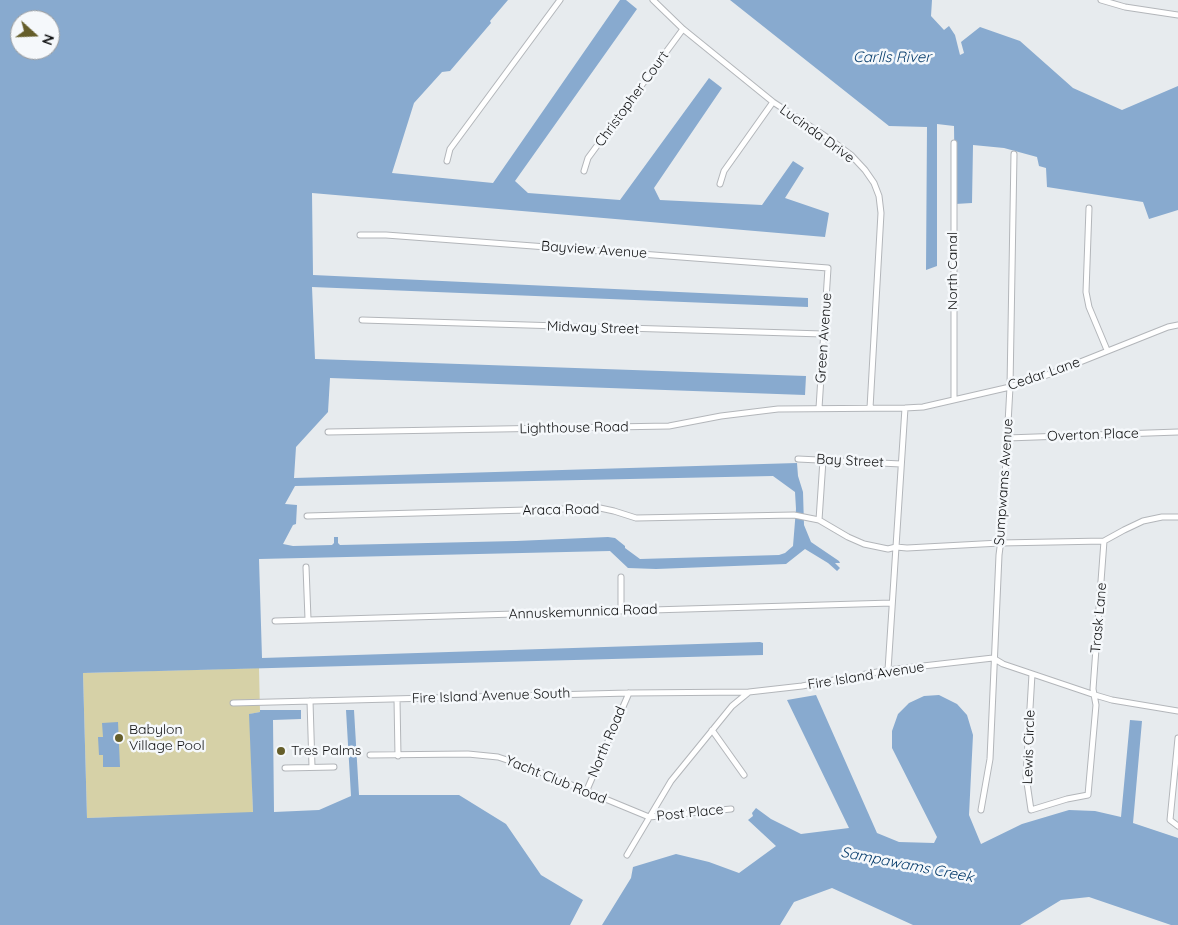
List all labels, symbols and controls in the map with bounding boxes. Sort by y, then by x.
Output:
north arrow [10,10,60,60]
text: N [38,32,58,48]
street label: Christopher Court [592,48,672,150]
water label: Carlls River [853,48,931,66]
street label: Lucinda Drive [776,101,858,167]
street label: North Canal [945,232,961,310]
street label: Bayview Avenue [540,238,648,262]
street label: Green Avenue [812,292,836,384]
street label: Midway Street [547,318,639,338]
street label: Cedar Lane [1006,354,1082,394]
street label: Sumpwams Avenue [991,418,1017,546]
street label: Lighthouse Road [519,419,629,437]
street label: Overton Place [1047,425,1139,445]
street label: Bay Street [816,451,884,471]
street label: Araca Road [522,501,600,519]
street label: Trask Lane [1088,582,1110,654]
street label: Annuskemunnica Road [508,601,658,623]
street label: Fire Island Avenue [807,658,925,694]
street label: Fire Island Avenue South [411,685,571,707]
street label: North Road [585,704,629,780]
street label: Lewis Circle [1019,709,1039,785]
place label: Babylon Village Pool [129,722,205,754]
marker: Babylon Village Pool [113,732,125,744]
place label: Tres Palms [291,743,361,759]
marker: Tres Palms [275,745,287,757]
street label: Yacht Club Road [503,752,609,808]
street label: Post Place [656,801,724,825]
water label: Sampawams Creek [839,843,975,887]

